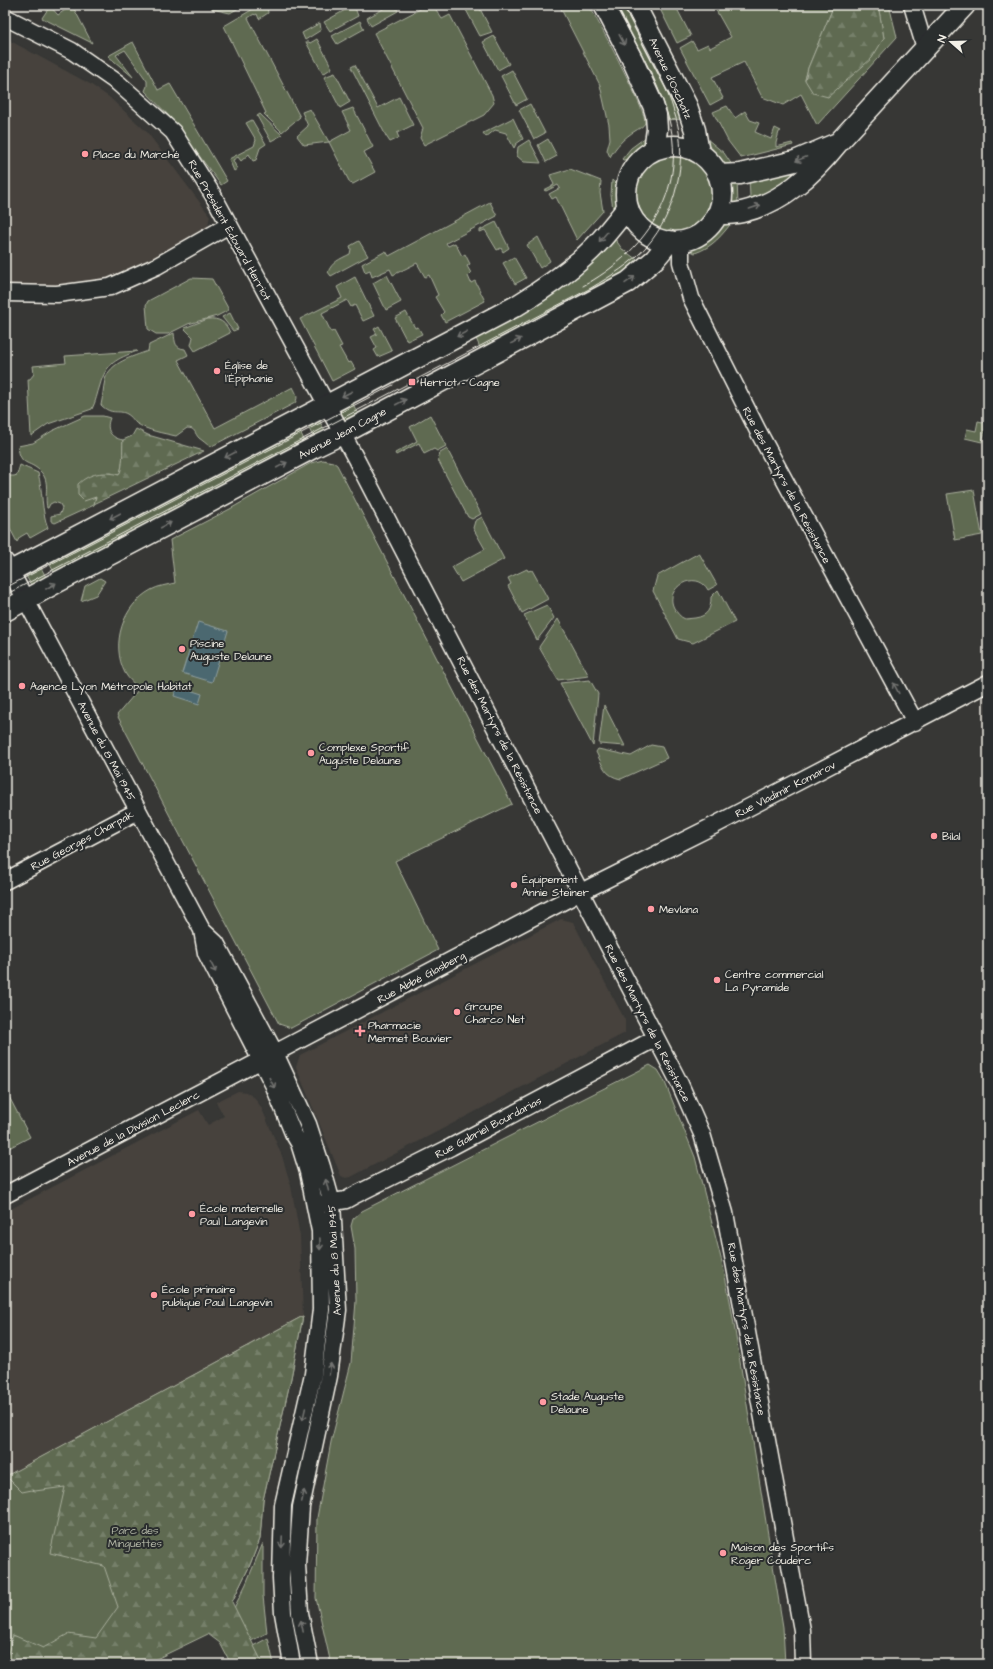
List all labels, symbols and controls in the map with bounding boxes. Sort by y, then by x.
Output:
north arrow [931,22,971,62]
one-way arrow [618,33,626,45]
text: N [934,33,950,45]
street label: Avenue d'Oschatz [645,35,696,122]
place label: Place du Marché [93,147,179,162]
marker: Place du Marché [80,149,90,159]
one-way arrow [796,155,808,163]
street label: Rue Président Édouard Herriot [185,157,275,304]
one-way arrow [749,203,761,211]
one-way arrow [599,232,608,242]
one-way arrow [625,276,636,284]
one-way arrow [457,330,469,338]
one-way arrow [510,337,522,345]
place label: Église de l'Épiphanie [225,358,273,386]
marker: Église de l'Épiphanie [212,366,222,376]
place label: Herriot - Cagne [420,375,500,391]
marker: Herriot - Cagne [407,377,417,387]
one-way arrow [341,390,353,398]
one-way arrow [395,398,407,406]
street label: Avenue Jean Cagne [295,404,389,464]
street label: Rue des Martyrs de la Résistance [738,404,834,567]
one-way arrow [224,452,236,460]
one-way arrow [276,461,288,469]
one-way arrow [109,513,121,520]
one-way arrow [160,521,172,529]
one-way arrow [45,581,57,589]
place label: Piscine Auguste Delaune [190,636,272,665]
marker: Piscine Auguste Delaune [177,644,187,654]
street label: Rue des Martyrs de la Résistance [452,654,546,817]
place label: Agence Lyon Métropole Habitat [30,679,193,695]
marker: Agence Lyon Métropole Habitat [17,681,27,691]
one-way arrow [892,682,900,694]
street label: Avenue du 8 Mai 1945 [74,699,139,804]
place label: Complexe Sportif Auguste Delaune [319,740,409,769]
marker: Complexe Sportif Auguste Delaune [306,748,316,758]
street label: Rue Vladimir Komarov [732,757,838,821]
street label: Rue Georges Charpak [28,807,137,875]
place label: Bilal [942,829,961,844]
marker: Bilal [929,831,939,841]
place label: Équipement Annie Steiner [522,872,589,900]
marker: Équipement Annie Steiner [509,880,519,890]
place label: Mevlana [659,902,699,917]
marker: Mevlana [646,904,656,914]
street label: Rue des Martyrs de la Résistance [600,942,694,1105]
street label: Rue Abbé Glasberg [375,948,469,1008]
one-way arrow [210,961,217,973]
place label: Centre commercial La Pyramide [725,967,824,996]
marker: Centre commercial La Pyramide [712,975,722,985]
place label: Groupe Charco Net [465,999,525,1027]
marker: Groupe Charco Net [452,1007,462,1017]
place label: Pharmacie Mermet Bouvier [368,1018,451,1046]
marker: Pharmacie Mermet Bouvier [355,1026,365,1036]
one-way arrow [269,1077,276,1089]
street label: Avenue de la Division Leclerc [64,1087,202,1170]
street label: Rue Gabriel Bourdarias [432,1093,545,1162]
one-way arrow [323,1178,330,1191]
place label: École maternelle Paul Langevin [200,1201,283,1230]
street label: Avenue du 8 Mai 1945 [324,1204,345,1316]
marker: École maternelle Paul Langevin [187,1209,197,1219]
one-way arrow [316,1237,324,1250]
street label: Rue des Martyrs de la Résistance [723,1241,769,1417]
place label: École primaire publique Paul Langevin [162,1282,273,1311]
marker: École primaire publique Paul Langevin [149,1290,159,1300]
one-way arrow [326,1363,334,1376]
place label: Stade Auguste Delaune [551,1389,624,1417]
marker: Stade Auguste Delaune [538,1397,548,1407]
one-way arrow [300,1407,308,1420]
one-way arrow [300,1490,308,1503]
park label: Parc des Minguettes [108,1523,162,1552]
one-way arrow [278,1535,286,1548]
place label: Maison des Sportifs Roger Couderc [731,1540,835,1569]
marker: Maison des Sportifs Roger Couderc [718,1548,728,1558]
one-way arrow [298,1620,306,1633]

